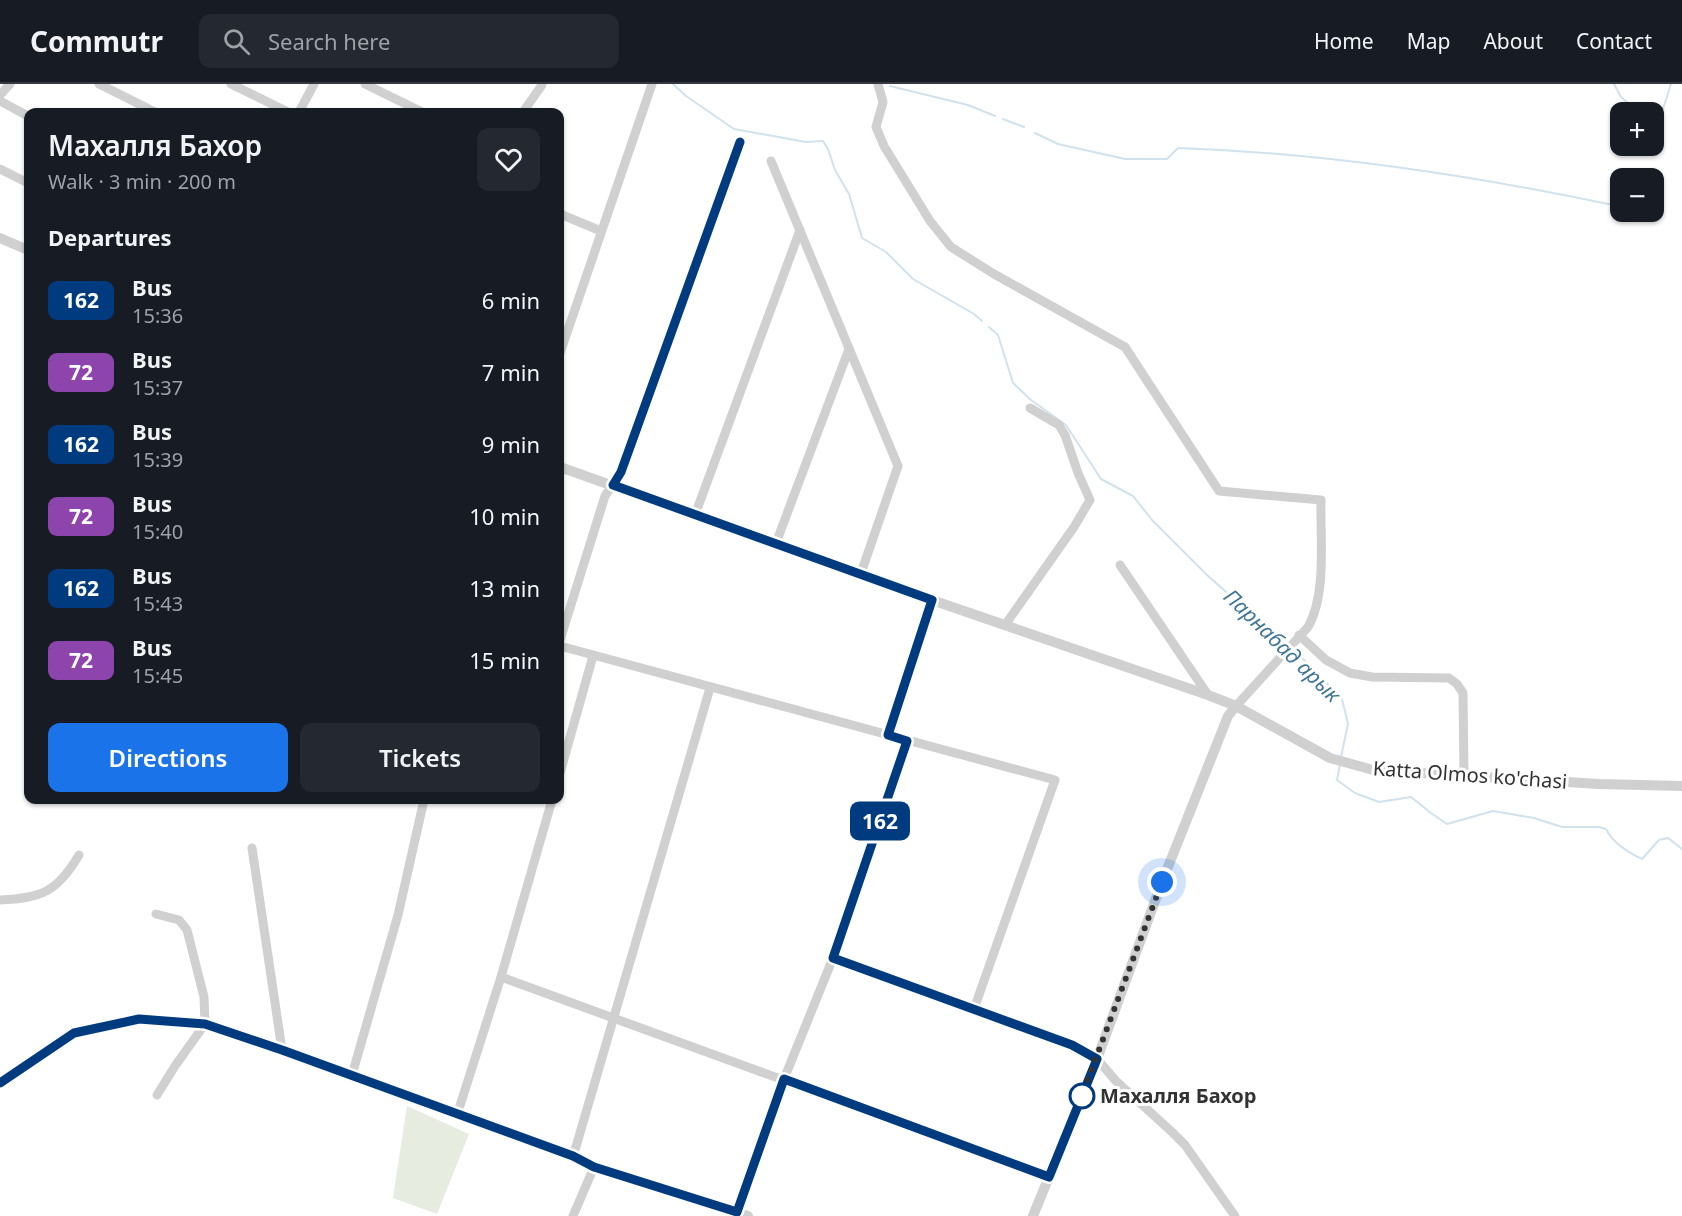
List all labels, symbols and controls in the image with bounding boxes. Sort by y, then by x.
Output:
search box [199,14,619,68]
text: Commutr [30,22,163,60]
icon: search [220,25,253,58]
text: Search here [268,26,390,56]
text: Home [1314,27,1374,55]
text: Map [1407,27,1450,55]
text: About [1483,27,1543,55]
text: Contact [1576,27,1652,55]
map controls [1610,102,1664,222]
button: + [1610,102,1664,156]
text: Махалля Бахор [48,126,262,164]
button: heart [477,128,540,191]
text: Walk · 3 min · 200 m [48,168,236,195]
button: − [1610,168,1664,222]
text: Departures [48,222,172,252]
text: Bus [132,272,172,302]
text: 6 min [482,285,540,315]
text: 162 [63,286,99,314]
text: 15:36 [132,302,183,329]
text: Bus [132,344,172,374]
text: 7 min [482,357,540,387]
text: 72 [69,358,93,386]
text: 15:37 [132,374,183,401]
text: Bus [132,416,172,446]
text: 9 min [482,429,540,459]
text: 162 [63,430,99,458]
text: 15:39 [132,446,183,473]
text: Bus [132,488,172,518]
text: 10 min [469,501,540,531]
text: 72 [69,502,93,530]
text: 15:40 [132,518,183,545]
text: Bus [132,560,172,590]
text: 13 min [469,573,540,603]
text: 162 [63,574,99,602]
water label: Парнабад арык [1218,582,1348,709]
text: 15:43 [132,590,183,617]
text: Bus [132,632,172,662]
text: 15 min [469,645,540,675]
text: 72 [69,646,93,674]
text: 15:45 [132,662,183,689]
button: Directions [48,723,288,792]
button: Tickets [300,723,540,792]
street label: Katta Olmos ko'chasi [1372,754,1568,795]
line badge: 162 [846,802,914,840]
text: 162 [862,807,898,835]
your location [1147,867,1177,897]
place label: Махалля Бахор [1100,1082,1256,1109]
marker: Махалля Бахор [1069,1083,1095,1109]

